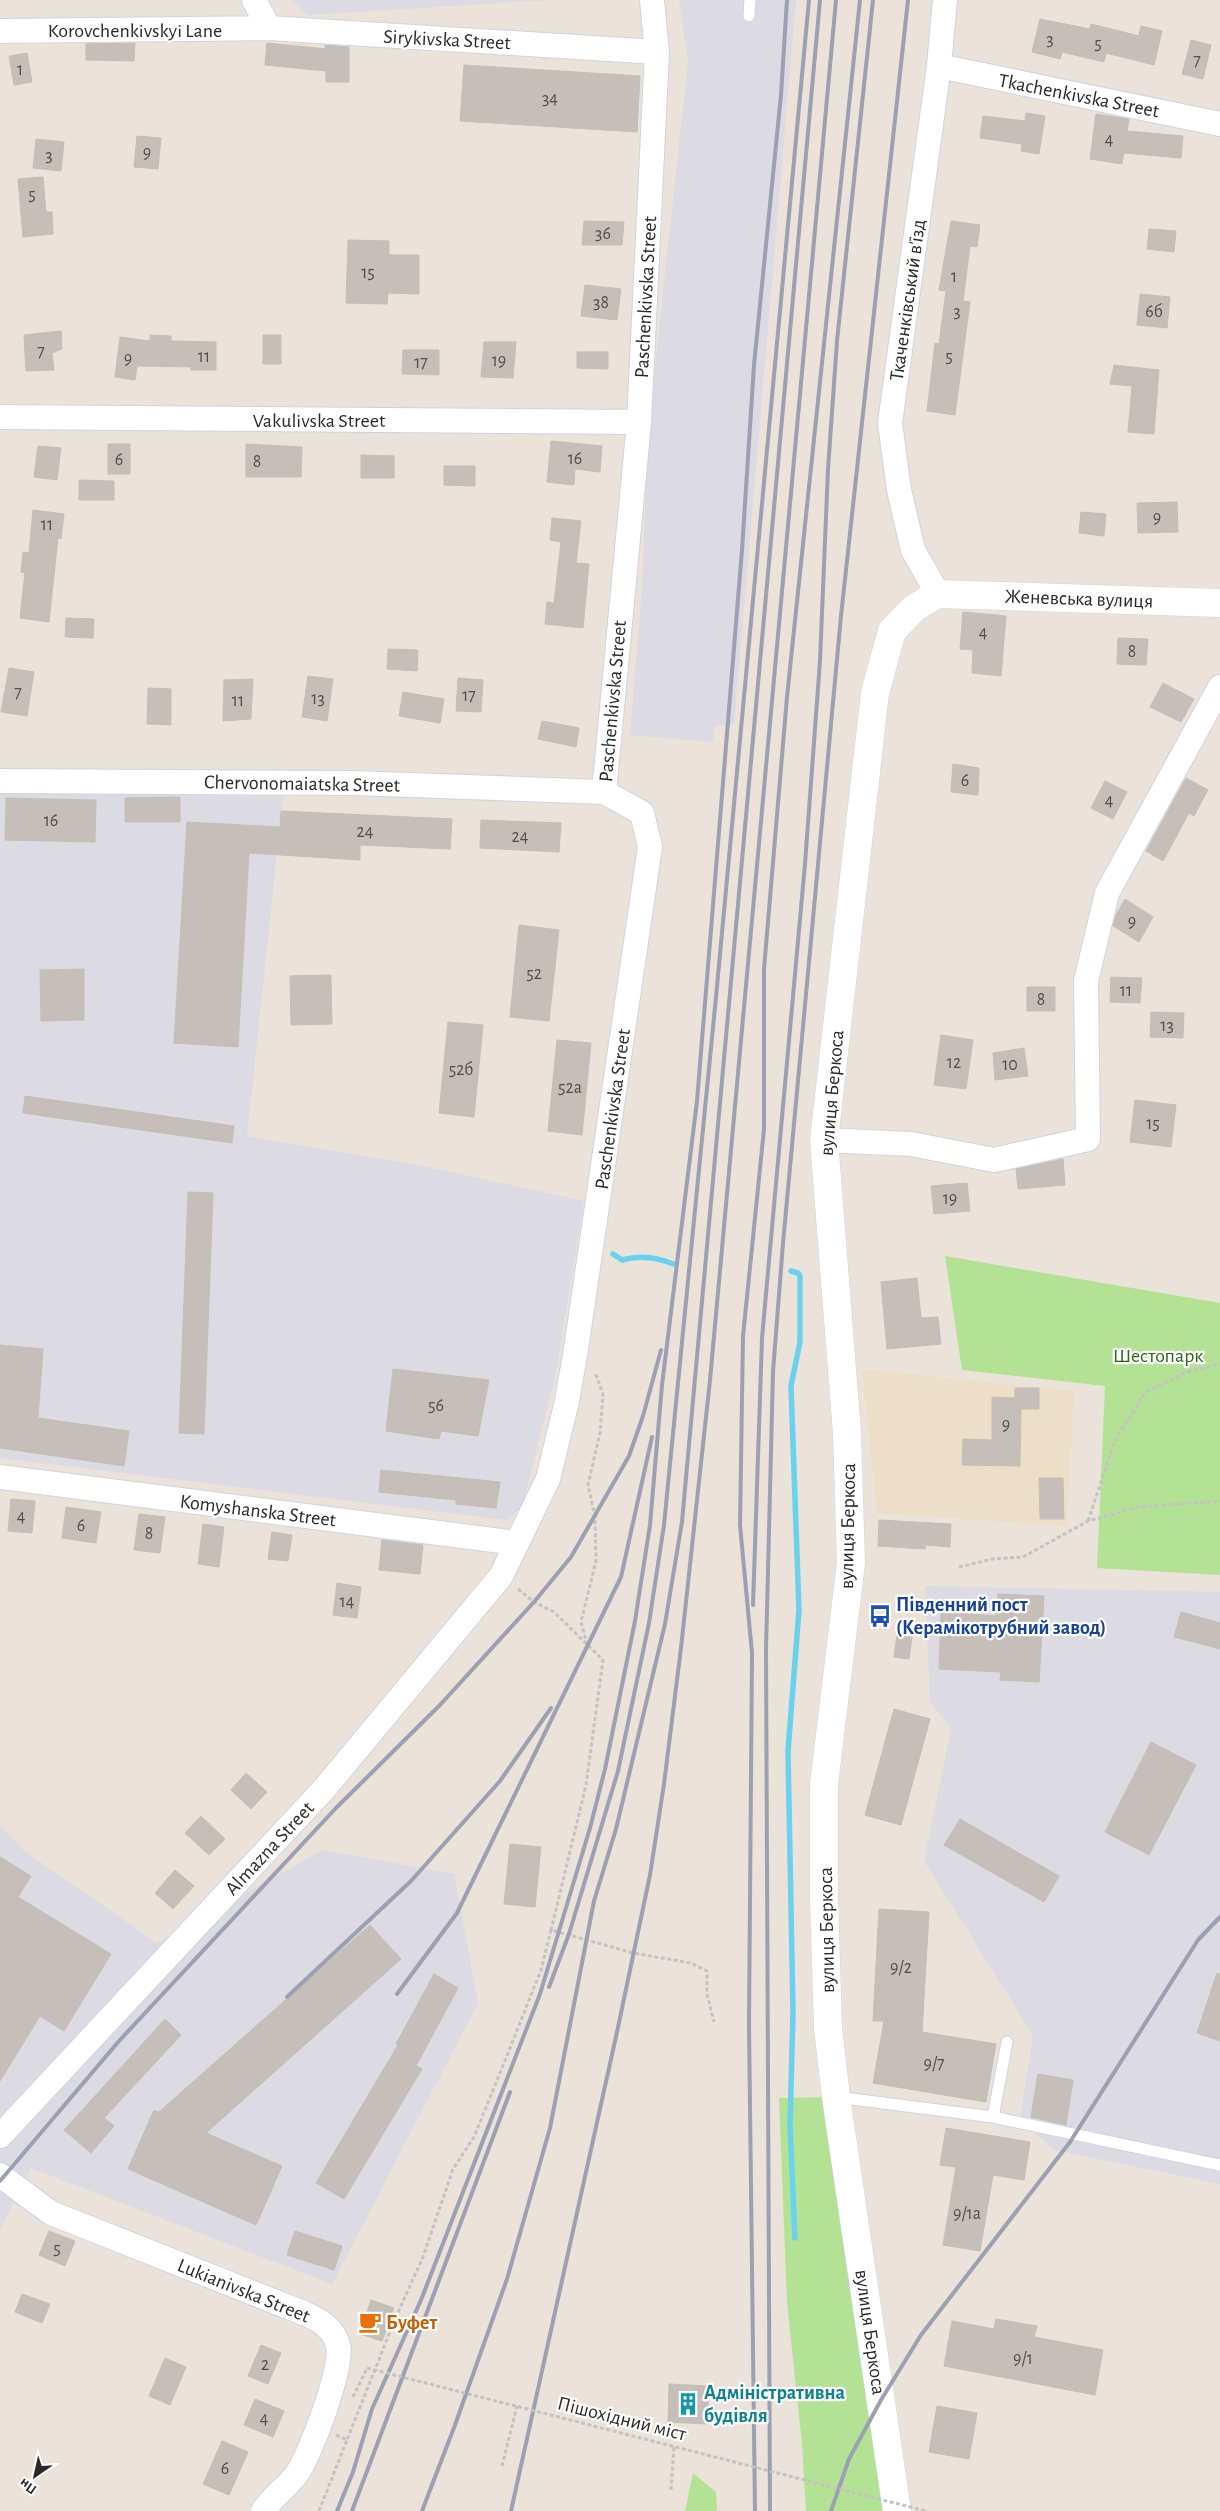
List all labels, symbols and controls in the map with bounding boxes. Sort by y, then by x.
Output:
street label: Korovchenkivskyi Lane [48,21,222,41]
street label: Sirykivska Street [383,27,512,53]
house number: 3 [1046,31,1054,49]
house number: 5 [1094,35,1102,53]
house number: 7 [1193,52,1201,70]
house number: 1 [17,61,23,79]
street label: Tkachenkivska Street [997,71,1161,121]
house number: 34 [542,90,558,108]
house number: 4 [1105,131,1114,149]
house number: 9 [143,144,151,162]
house number: 3 [45,147,53,165]
house number: 5 [28,186,36,204]
street label: Paschenkivska Street [632,215,660,379]
street label: Ткаченківський в'їзд [887,218,929,382]
house number: 36 [595,225,611,243]
house number: 15 [361,264,375,282]
house number: 1 [951,268,957,286]
house number: 38 [593,294,609,312]
house number: 6б [1145,302,1163,321]
house number: 3 [953,303,961,321]
house number: 7 [37,343,45,361]
house number: 11 [198,348,210,366]
house number: 5 [945,348,953,366]
house number: 9 [124,350,132,368]
house number: 19 [492,352,506,370]
house number: 17 [414,354,428,372]
street label: Vakulivska Street [253,411,386,431]
house number: 16 [568,450,582,468]
house number: 6 [115,451,123,469]
house number: 8 [253,453,261,471]
house number: 9 [1153,509,1161,527]
house number: 11 [41,516,53,534]
street label: Женевська вулиця [1004,586,1154,612]
street label: Paschenkivska Street [596,619,630,783]
house number: 4 [979,624,988,642]
house number: 8 [1128,643,1136,661]
house number: 7 [14,684,22,702]
house number: 17 [462,687,476,705]
house number: 13 [311,690,325,708]
house number: 11 [232,692,244,710]
street label: Chervonomaiatska Street [204,772,401,796]
house number: 6 [961,772,969,790]
house number: 4 [1105,792,1114,810]
house number: 16 [44,812,58,830]
house number: 24 [357,823,374,841]
house number: 24 [512,828,529,846]
house number: 9 [1128,913,1136,931]
house number: 52 [526,965,542,983]
house number: 11 [1120,982,1132,1000]
house number: 8 [1037,991,1045,1009]
house number: 13 [1160,1017,1174,1035]
street label: Paschenkivska Street [592,1027,634,1191]
street label: вулиця Беркоса [817,1029,847,1157]
house number: 12 [947,1054,961,1072]
house number: 10 [1002,1056,1018,1074]
house number: 52б [449,1060,473,1079]
house number: 52а [558,1079,582,1097]
house number: 15 [1146,1115,1160,1133]
house number: 19 [943,1190,957,1208]
park label: Шестопарк [1113,1346,1203,1366]
house number: 56 [428,1397,444,1415]
house number: 9 [1002,1416,1010,1434]
street label: вулиця Беркоса [837,1463,859,1589]
street label: Komyshanska Street [179,1491,338,1531]
house number: 4 [17,1508,26,1526]
house number: 6 [77,1517,85,1535]
house number: 8 [145,1525,153,1543]
house number: 14 [340,1593,355,1611]
place label: Південний пост (Керамікотрубний завод) [896,1595,1106,1638]
bus stop icon: Південний пост (Керамікотрубний завод) [867,1603,893,1629]
street label: Almazna Street [222,1798,318,1899]
street label: вулиця Беркоса [816,1867,838,1993]
house number: 9/2 [890,1959,912,1977]
house number: 9/7 [923,2055,945,2073]
house number: 9/1а [953,2205,981,2223]
house number: 5 [53,2240,61,2258]
street label: Lukianivska Street [175,2255,313,2327]
street label: вулиця Беркоса [851,2268,889,2396]
cafe icon: Буфет [357,2309,383,2335]
place label: Буфет [386,2313,437,2333]
house number: 9/1 [1013,2350,1033,2368]
house number: 2 [261,2356,269,2374]
place label: Адміністративна будівля [704,2383,845,2426]
building icon: Адміністративна будівля [675,2391,701,2417]
street label: Пішохідний міст [555,2393,689,2445]
house number: 4 [260,2410,269,2428]
north arrow [10,2451,60,2501]
house number: 6 [221,2460,229,2478]
text: Пн [17,2475,39,2497]

